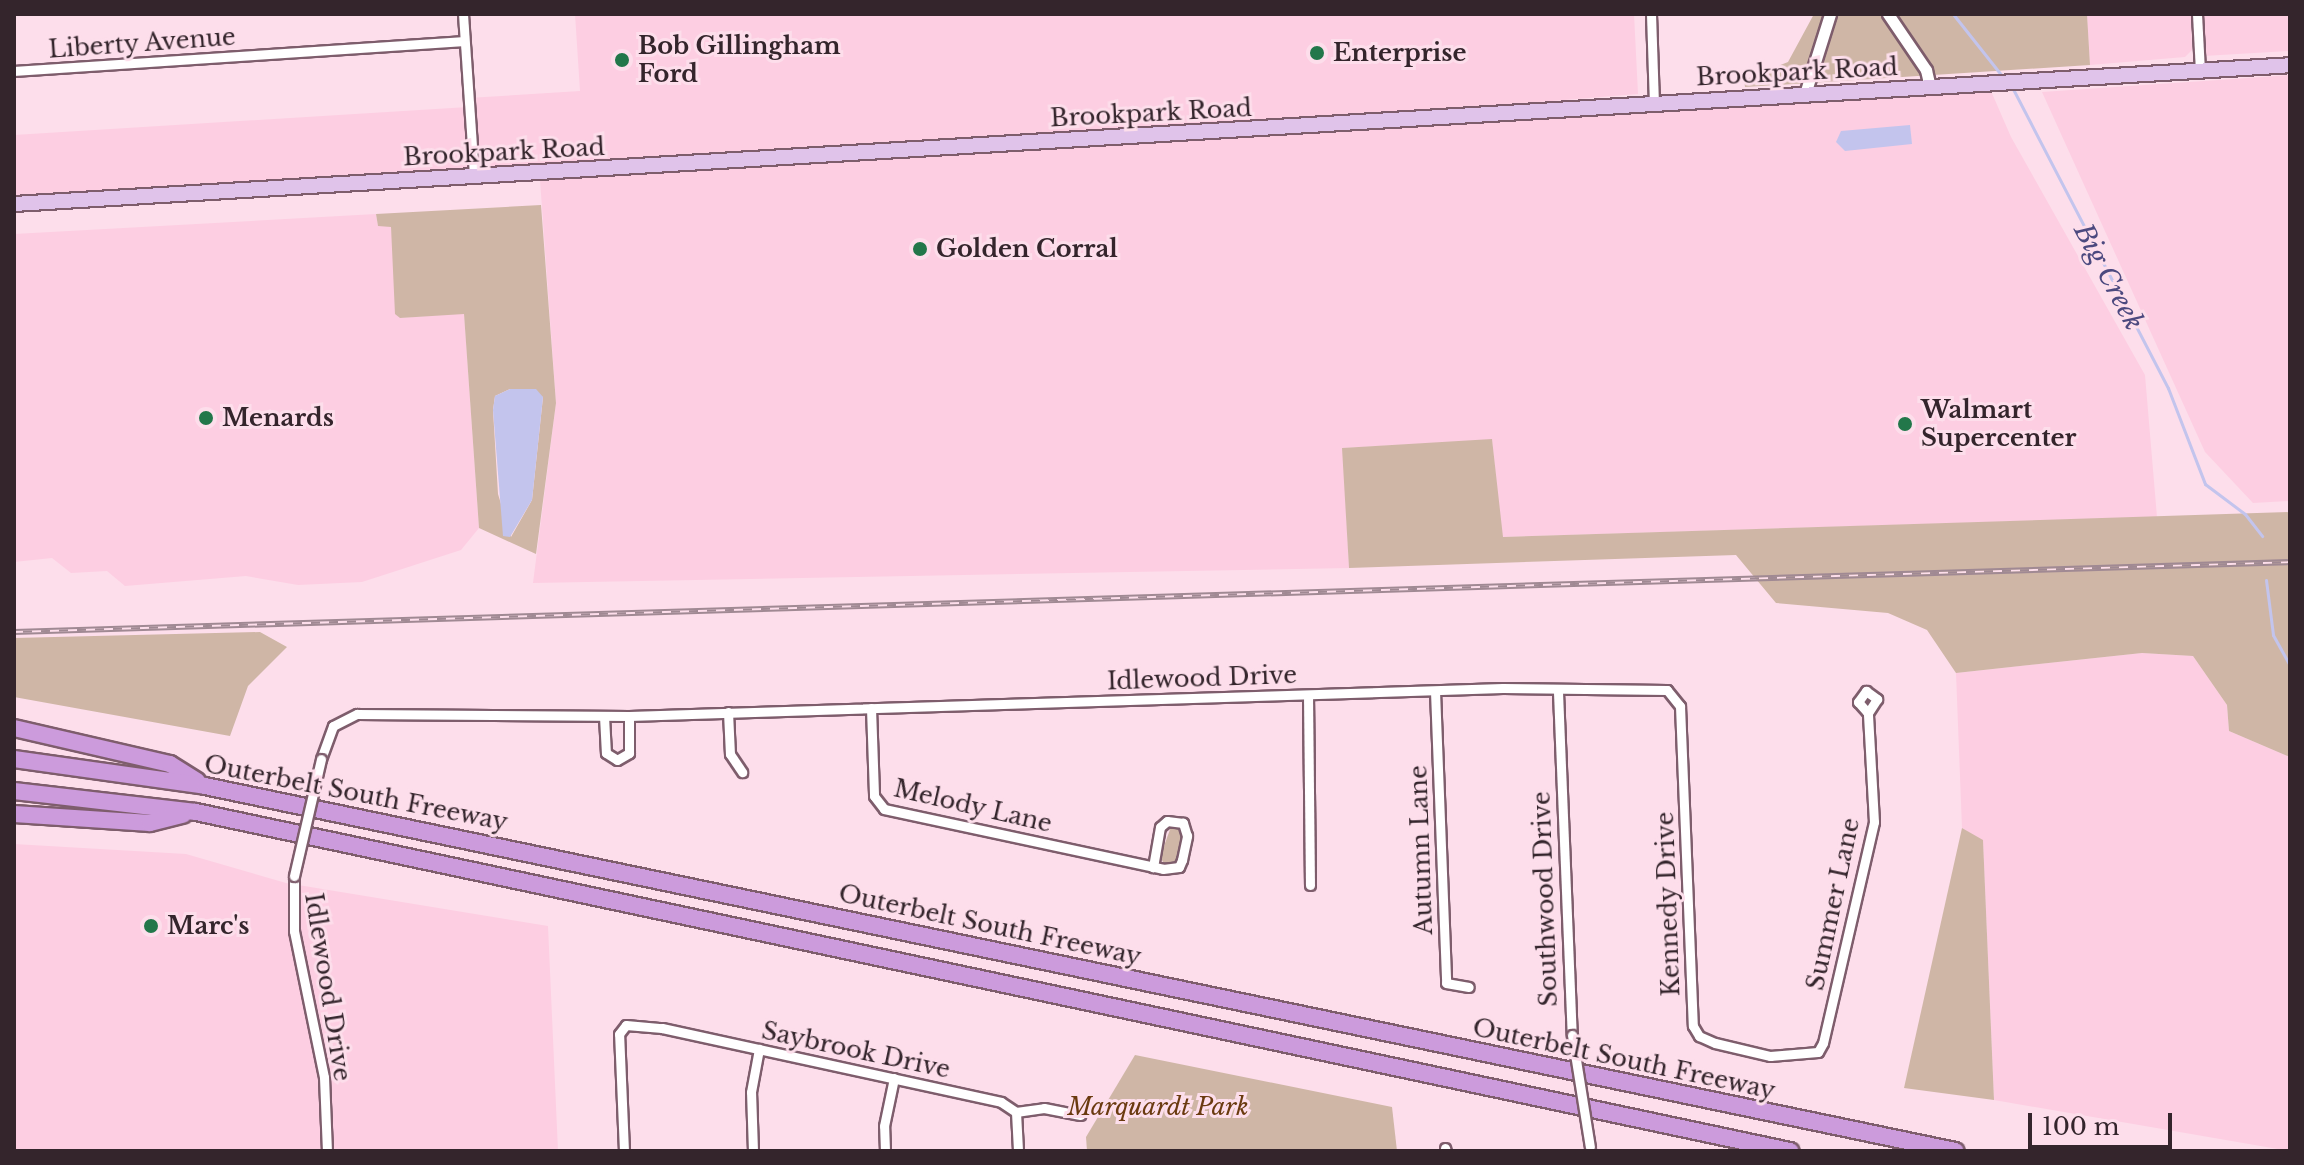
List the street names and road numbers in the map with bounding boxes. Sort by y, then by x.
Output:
street label: Liberty Avenue [47,22,237,64]
street label: Brookpark Road [1695,52,1899,92]
street label: Brookpark Road [1049,93,1253,133]
street label: Brookpark Road [402,132,606,172]
street label: Idlewood Drive [1107,660,1297,696]
street label: Outerbelt South Freeway [202,749,510,837]
street label: Autumn Lane [1404,765,1438,935]
street label: Melody Lane [891,774,1055,838]
street label: Southwood Drive [1527,791,1563,1007]
street label: Kennedy Drive [1650,811,1686,997]
street label: Summer Lane [1801,815,1865,993]
street label: Outerbelt South Freeway [836,879,1144,971]
street label: Idlewood Drive [299,891,357,1083]
street label: Outerbelt South Freeway [1470,1013,1778,1105]
street label: Saybrook Drive [759,1016,953,1084]

